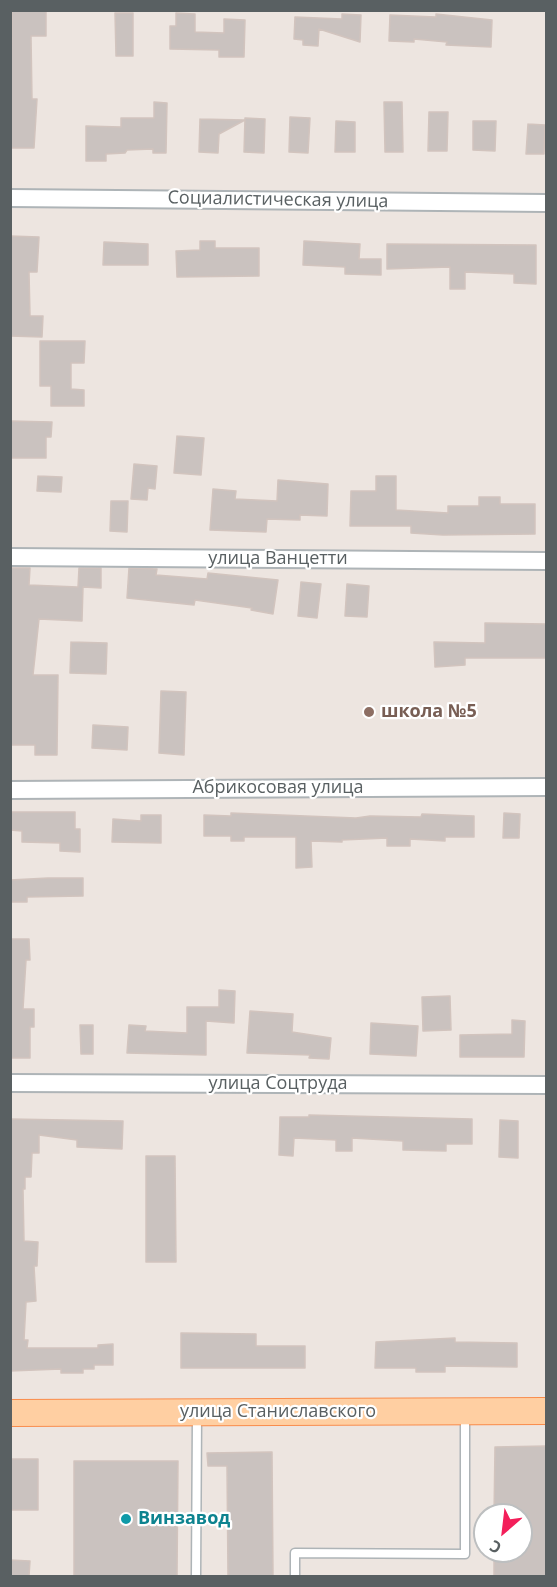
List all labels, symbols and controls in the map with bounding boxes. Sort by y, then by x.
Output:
street label: Социалистическая улица [167,187,389,213]
street label: улица Ванцетти [208,548,348,570]
place label: школа №5 [381,701,477,723]
marker: школа №5 [362,705,376,719]
street label: Абрикосовая улица [192,777,364,799]
street label: улица Соцтруда [209,1073,347,1095]
street label: улица Станиславского [180,1401,376,1423]
north arrow [473,1503,533,1563]
place label: Винзавод [138,1508,230,1530]
marker: Винзавод [119,1512,133,1526]
text: С [486,1535,505,1559]

